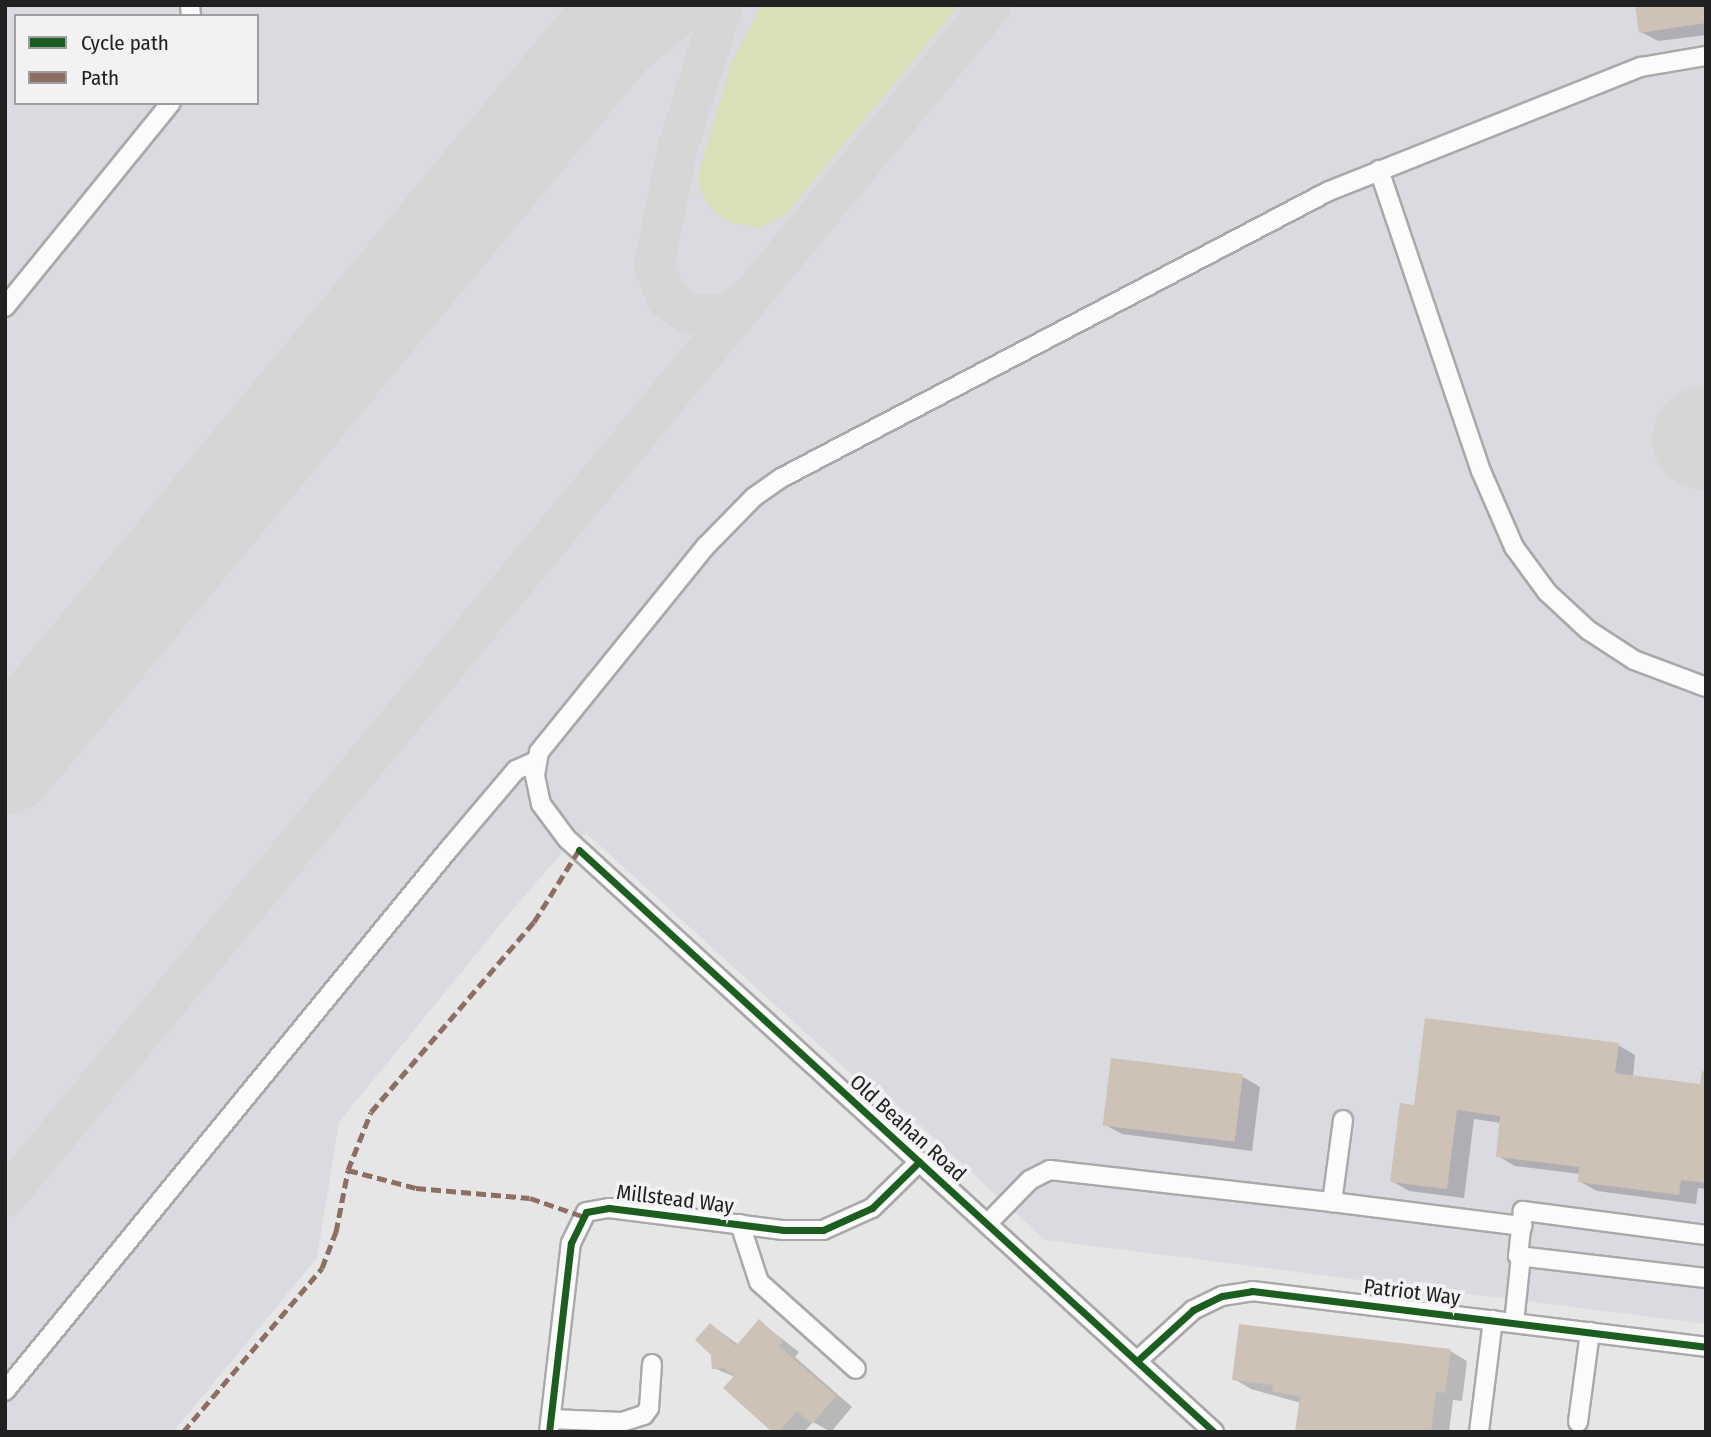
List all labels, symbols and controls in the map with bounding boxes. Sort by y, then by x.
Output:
legend [14,14,259,105]
text: Cycle path [81,30,169,56]
text: Path [81,65,119,91]
street label: Old Beahan Road [845,1069,971,1187]
street label: Millstead Way [615,1179,735,1219]
street label: Patriot Way [1362,1274,1462,1310]

